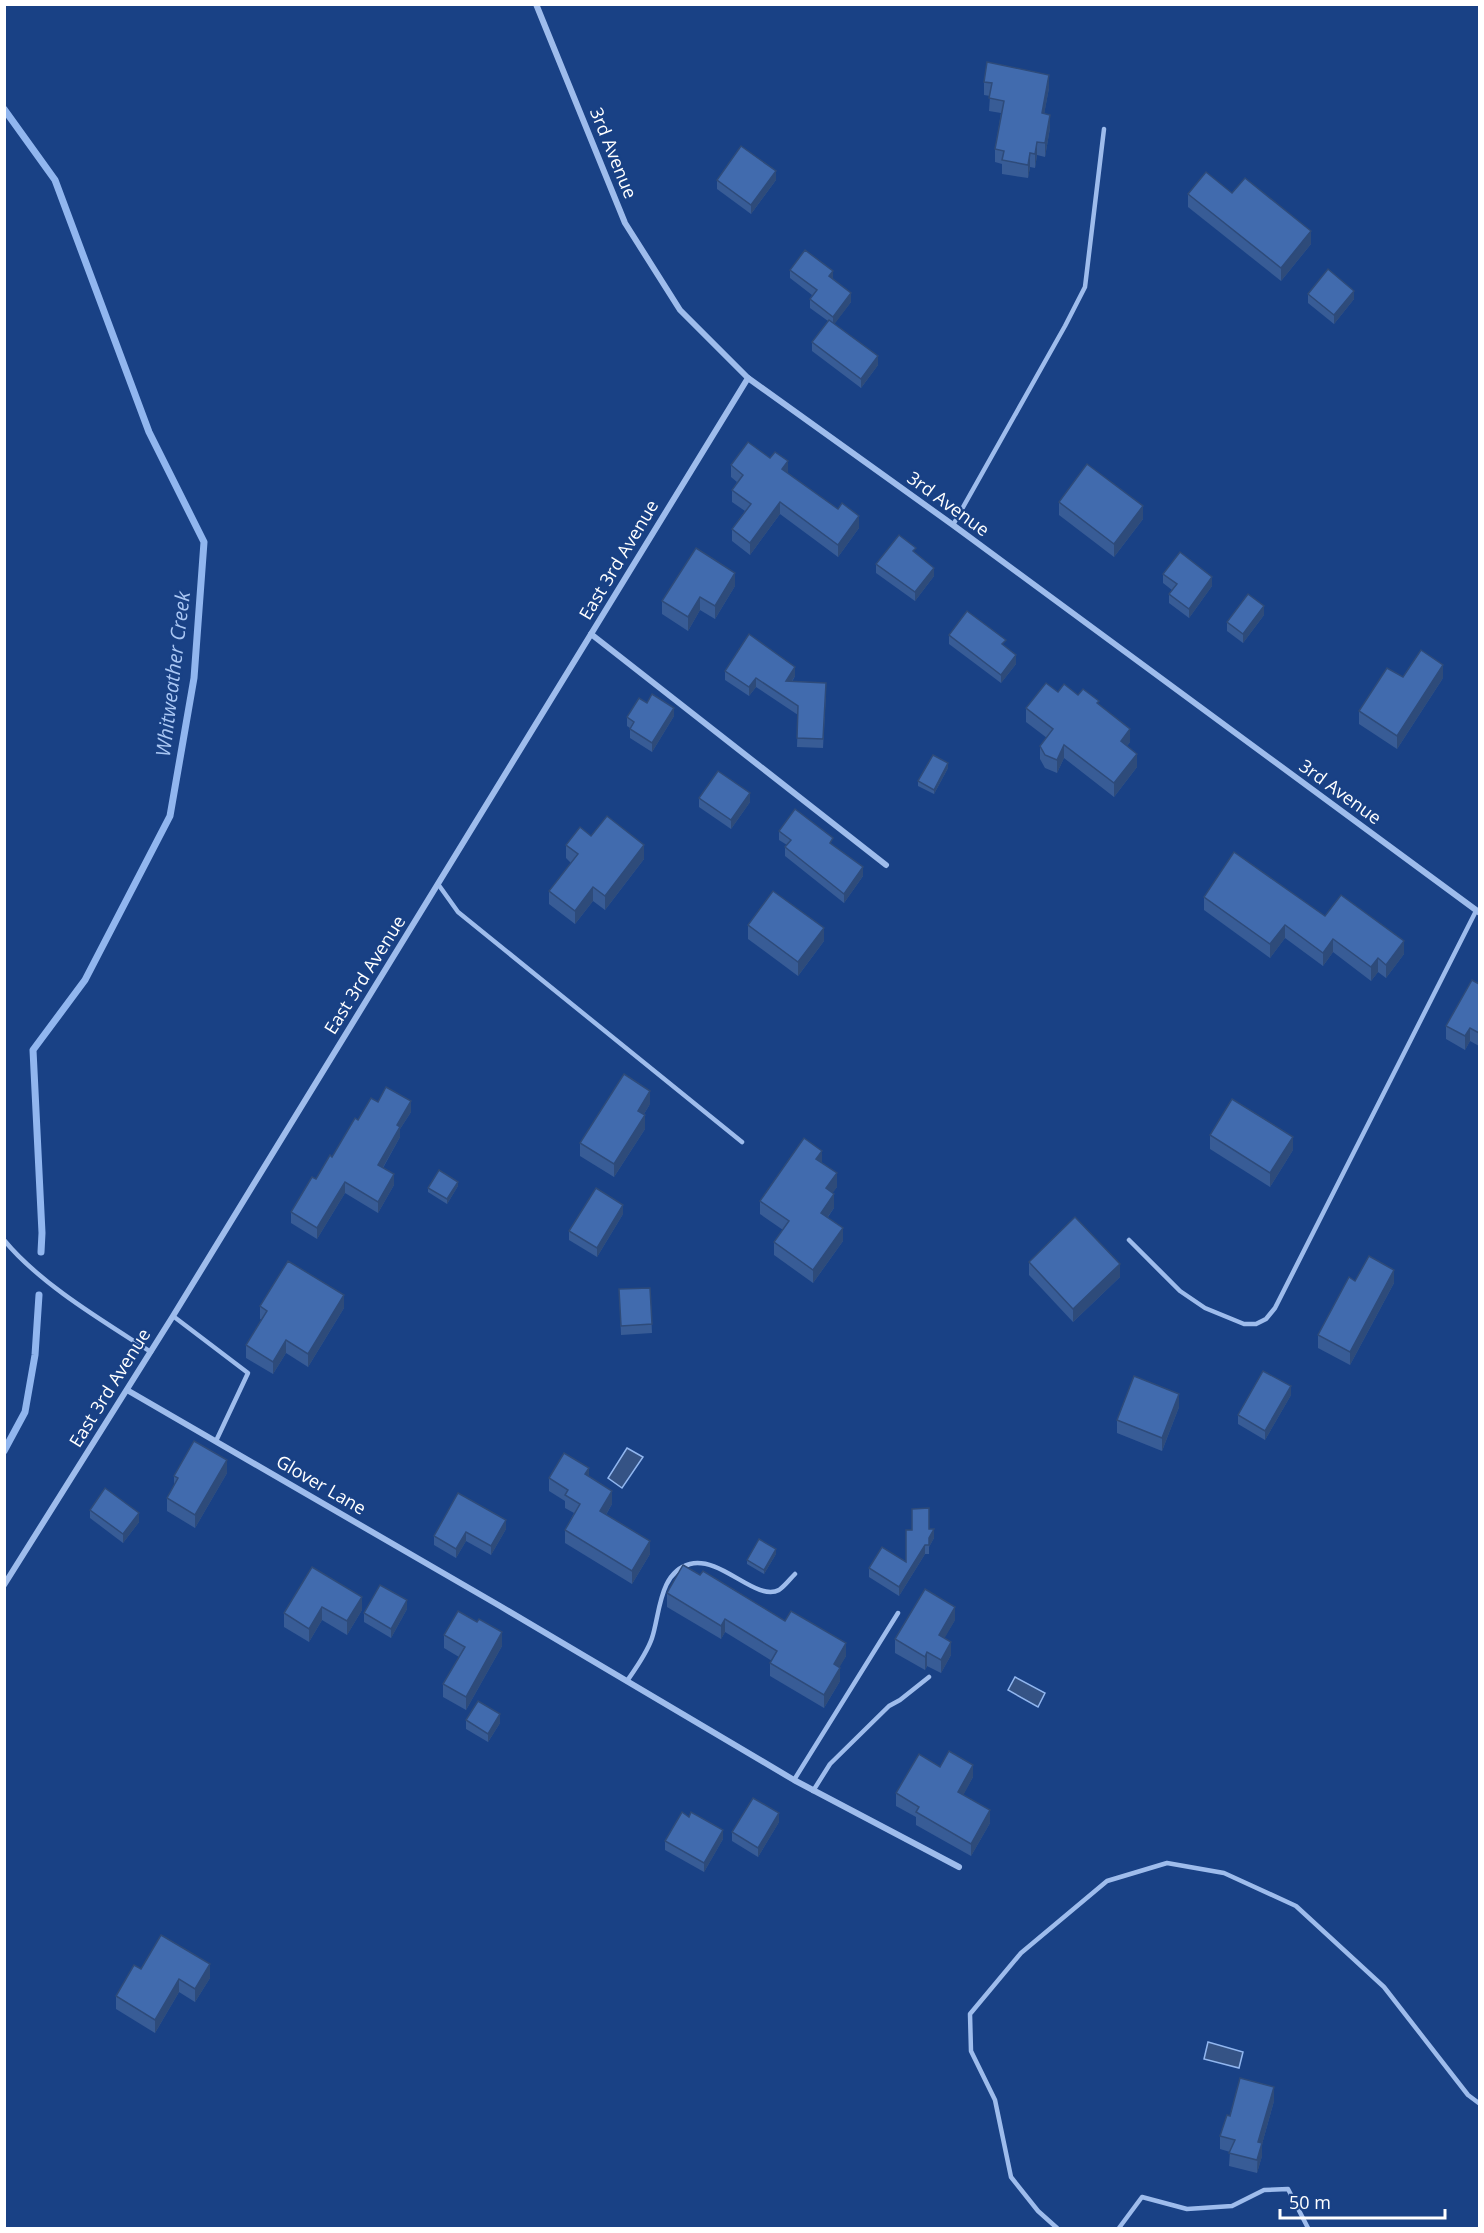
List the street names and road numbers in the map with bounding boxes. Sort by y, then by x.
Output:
street label: 3rd Avenue [585,104,643,202]
street label: 3rd Avenue [903,465,994,541]
street label: East 3rd Avenue [573,495,663,624]
street label: 3rd Avenue [1295,753,1386,829]
street label: East 3rd Avenue [318,911,410,1038]
street label: East 3rd Avenue [63,1324,155,1451]
street label: Glover Lane [272,1449,371,1520]

